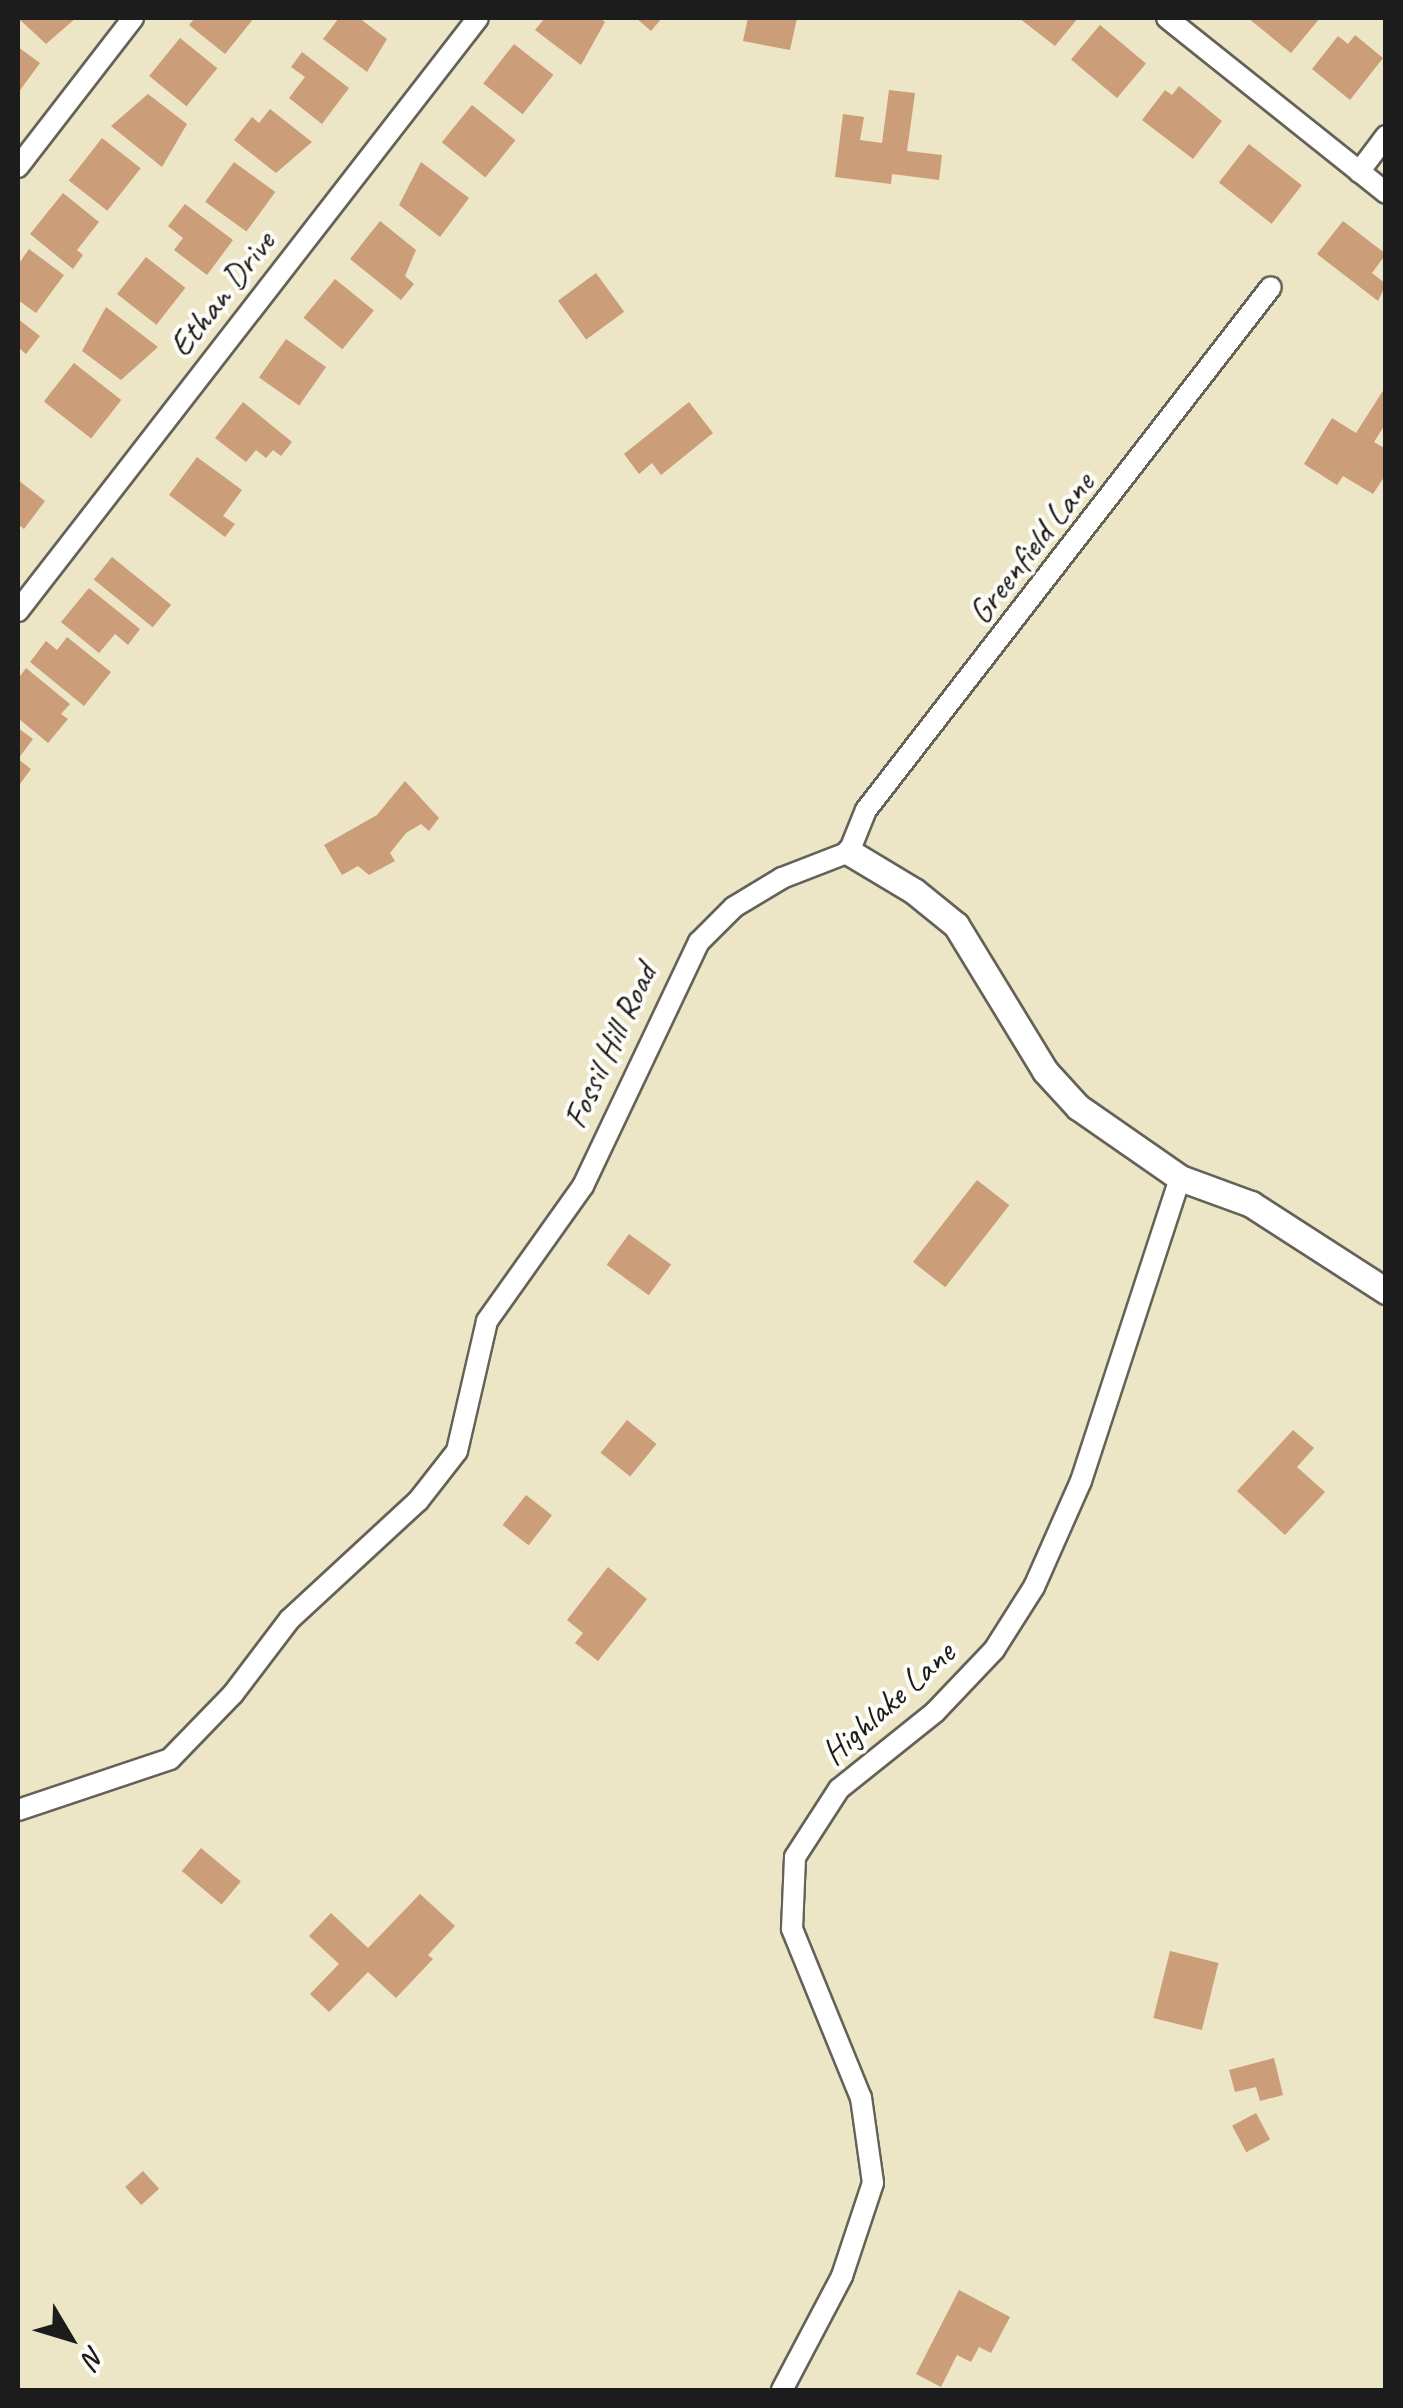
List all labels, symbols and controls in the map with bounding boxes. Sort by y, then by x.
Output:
street label: Ethan Drive [160,223,284,365]
street label: Greenfield Lane [959,464,1103,632]
street label: Fossil Hill Road [553,957,667,1135]
street label: Highlake Lane [813,1632,963,1774]
north arrow [20,2288,120,2388]
text: N [75,2339,113,2374]

